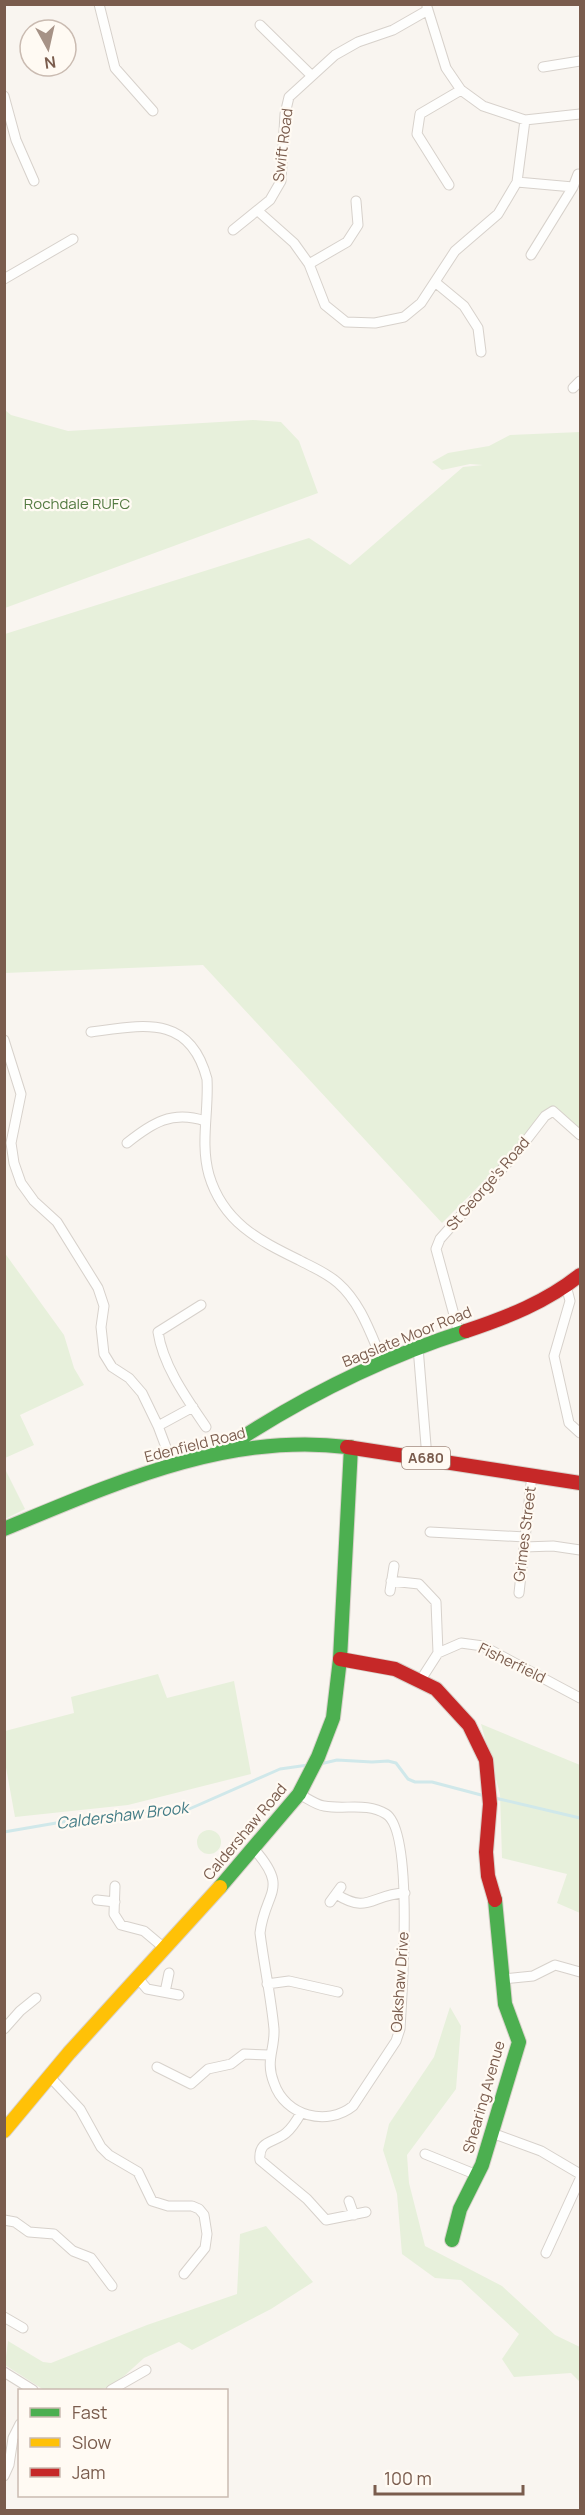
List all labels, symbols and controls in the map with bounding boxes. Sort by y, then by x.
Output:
north arrow [18,18,78,78]
text: N [43,51,57,75]
street label: Swift Road [268,107,297,183]
park label: Rochdale RUFC [24,493,130,514]
street label: St George's Road [441,1132,534,1235]
street label: Bagslate Moor Road [339,1301,475,1372]
street label: Edenfield Road [142,1422,248,1467]
road number: A680 [402,1447,450,1469]
street label: Grimes Street [508,1485,541,1583]
street label: Fisherfield [475,1637,549,1688]
street label: Caldershaw Road [198,1779,291,1884]
water label: Caldershaw Brook [55,1796,191,1834]
street label: Oakshaw Drive [386,1931,414,2033]
street label: Shearing Avenue [457,2038,510,2156]
legend [18,2389,228,2497]
text: Fast [72,2400,107,2424]
text: Slow [72,2430,112,2454]
scale bar [375,2458,524,2496]
text: Jam [72,2460,106,2484]
text: 100 m [384,2466,432,2490]

